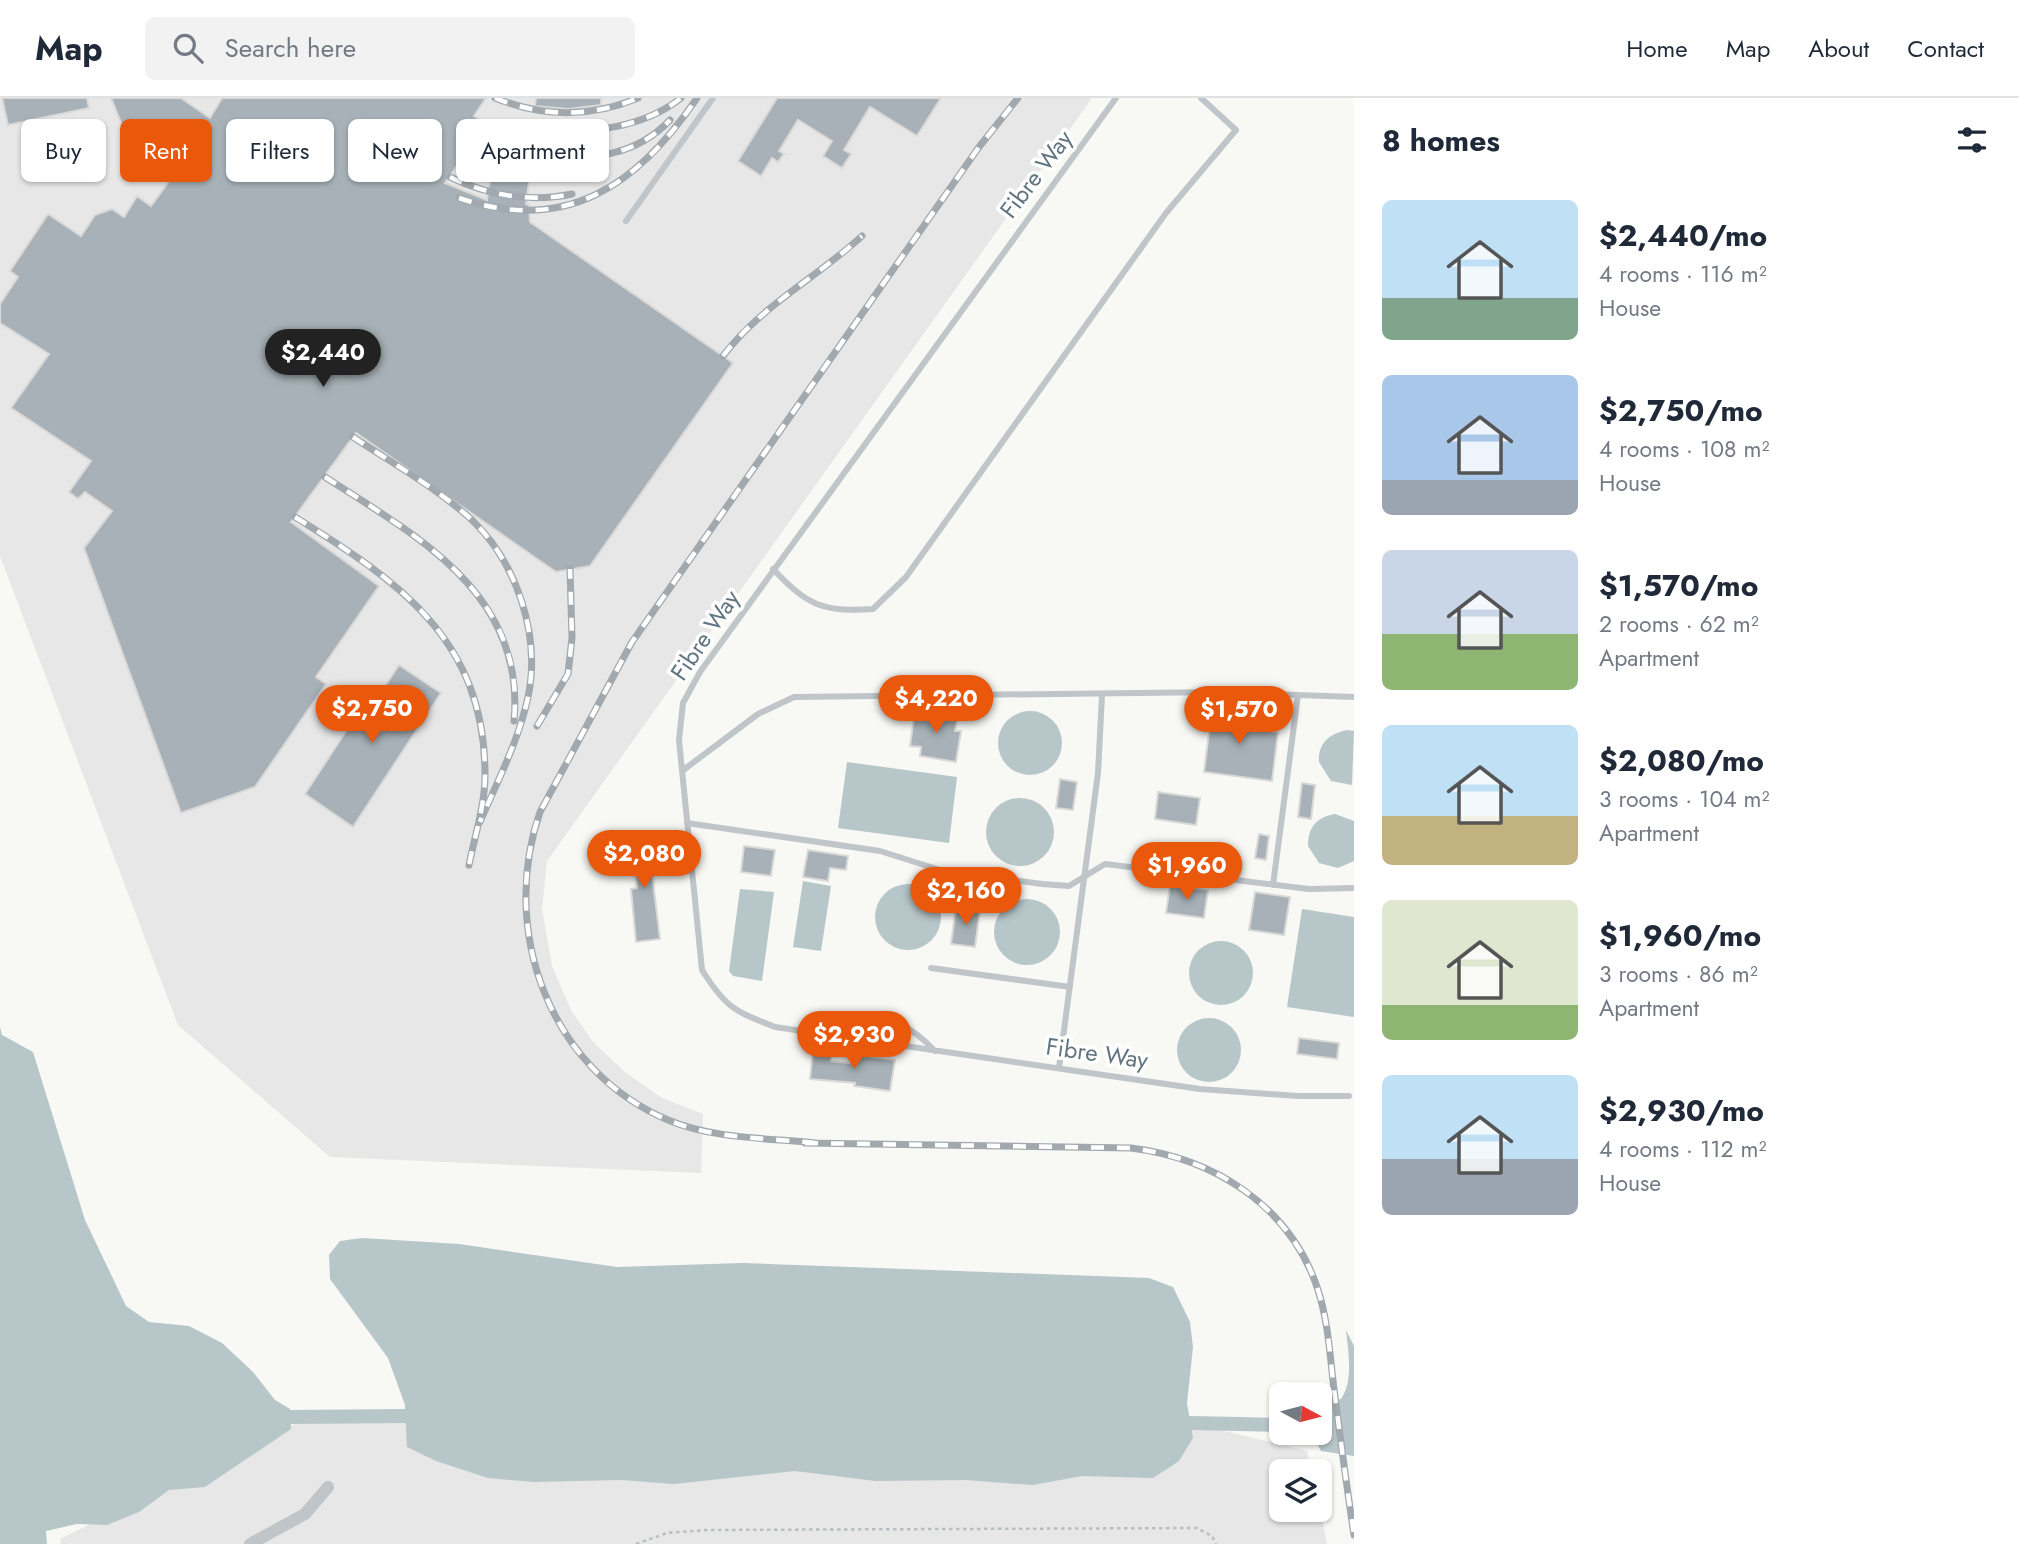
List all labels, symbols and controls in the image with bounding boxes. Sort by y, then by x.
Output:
search box [145,17,635,80]
text: Map [35,25,103,72]
icon: search [169,29,207,67]
text: Search here [225,29,356,67]
text: Home [1626,31,1688,66]
text: Map [1726,31,1770,66]
text: About [1808,31,1869,66]
text: Contact [1907,31,1984,66]
chip: Buy [21,119,106,182]
chip: Rent [120,119,212,182]
chip: Filters [226,119,334,182]
chip: New [348,119,442,182]
chip: Apartment [456,119,609,182]
text: 8 homes [1382,119,1500,162]
icon: filters [1953,121,1991,159]
street label: Fibre Way [991,122,1081,226]
text: $2,440/mo [1599,214,1767,257]
icon: home [1438,228,1522,312]
text: 4 rooms · 116 m² [1599,257,1767,291]
text: House [1599,291,1661,325]
pin: $2,440 [266,330,380,389]
text: $2,440 [281,335,365,369]
text: $2,750/mo [1599,389,1763,432]
icon: home [1438,403,1522,487]
text: 4 rooms · 108 m² [1599,432,1769,466]
text: House [1599,466,1661,500]
text: $1,570/mo [1599,564,1758,607]
icon: home [1438,578,1522,662]
street label: Fibre Way [662,582,748,687]
text: 2 rooms · 62 m² [1599,607,1759,641]
text: Apartment [1599,641,1699,675]
pin: $4,220 [879,676,993,735]
text: $4,220 [894,681,978,715]
pin: $2,750 [315,686,429,745]
pin: $1,570 [1182,686,1296,746]
text: $2,750 [332,691,412,725]
text: $1,570 [1200,692,1278,726]
text: $2,080/mo [1599,739,1764,782]
icon: home [1438,753,1522,837]
text: 3 rooms · 104 m² [1599,782,1769,816]
text: Apartment [1599,816,1699,850]
pin: $2,080 [587,830,701,890]
text: $2,080 [603,836,685,870]
pin: $1,960 [1130,842,1244,902]
text: $1,960 [1147,848,1227,882]
pin: $2,160 [909,868,1023,927]
text: $2,160 [926,873,1006,907]
text: $1,960/mo [1599,914,1761,957]
icon: home [1438,928,1522,1012]
text: 3 rooms · 86 m² [1599,957,1758,991]
text: Apartment [1599,991,1699,1025]
pin: $2,930 [797,1012,911,1071]
text: $2,930 [813,1017,895,1051]
street label: Fibre Way [1044,1029,1151,1078]
text: $2,930/mo [1599,1089,1764,1132]
icon: home [1438,1103,1522,1187]
text: 4 rooms · 112 m² [1599,1132,1766,1166]
text: House [1599,1166,1661,1200]
north arrow [1269,1382,1332,1446]
map controls [1269,1382,1332,1522]
button: layers [1269,1459,1332,1522]

